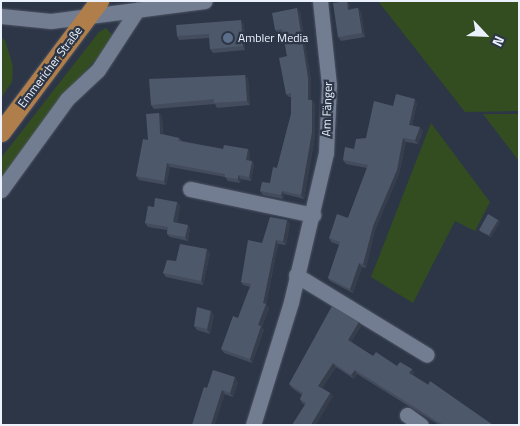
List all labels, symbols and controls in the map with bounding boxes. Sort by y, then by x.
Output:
north arrow [460,10,510,60]
street label: Emmericher Straße [15,24,85,110]
place label: Ambler Media [238,31,308,45]
marker: Ambler Media [222,32,234,44]
text: N [487,33,511,50]
street label: Am Fänger [319,81,335,137]

